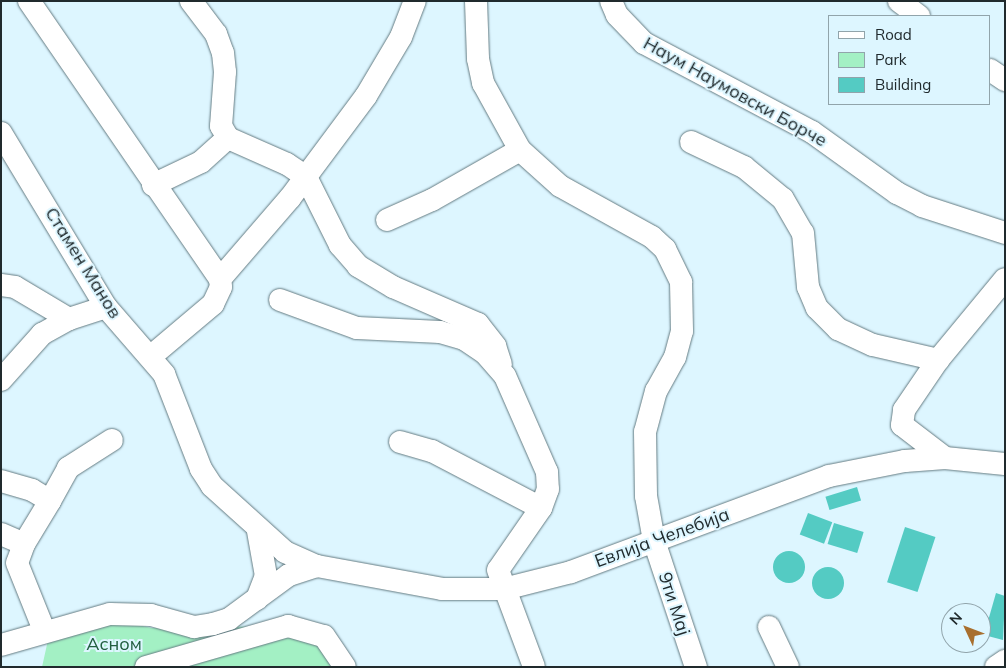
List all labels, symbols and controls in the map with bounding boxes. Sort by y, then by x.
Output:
legend [828,15,991,105]
text: Road [875,25,912,44]
street label: Наум Наумовски Борче [640,33,830,151]
text: Park [875,50,907,69]
text: Building [875,75,931,94]
street label: Стамен Манов [40,204,126,322]
street label: Евлија Челебија [592,504,732,572]
street label: 9ти Мај [654,570,694,638]
north arrow [941,603,991,653]
text: N [946,608,966,628]
park label: Асном [86,633,142,655]

